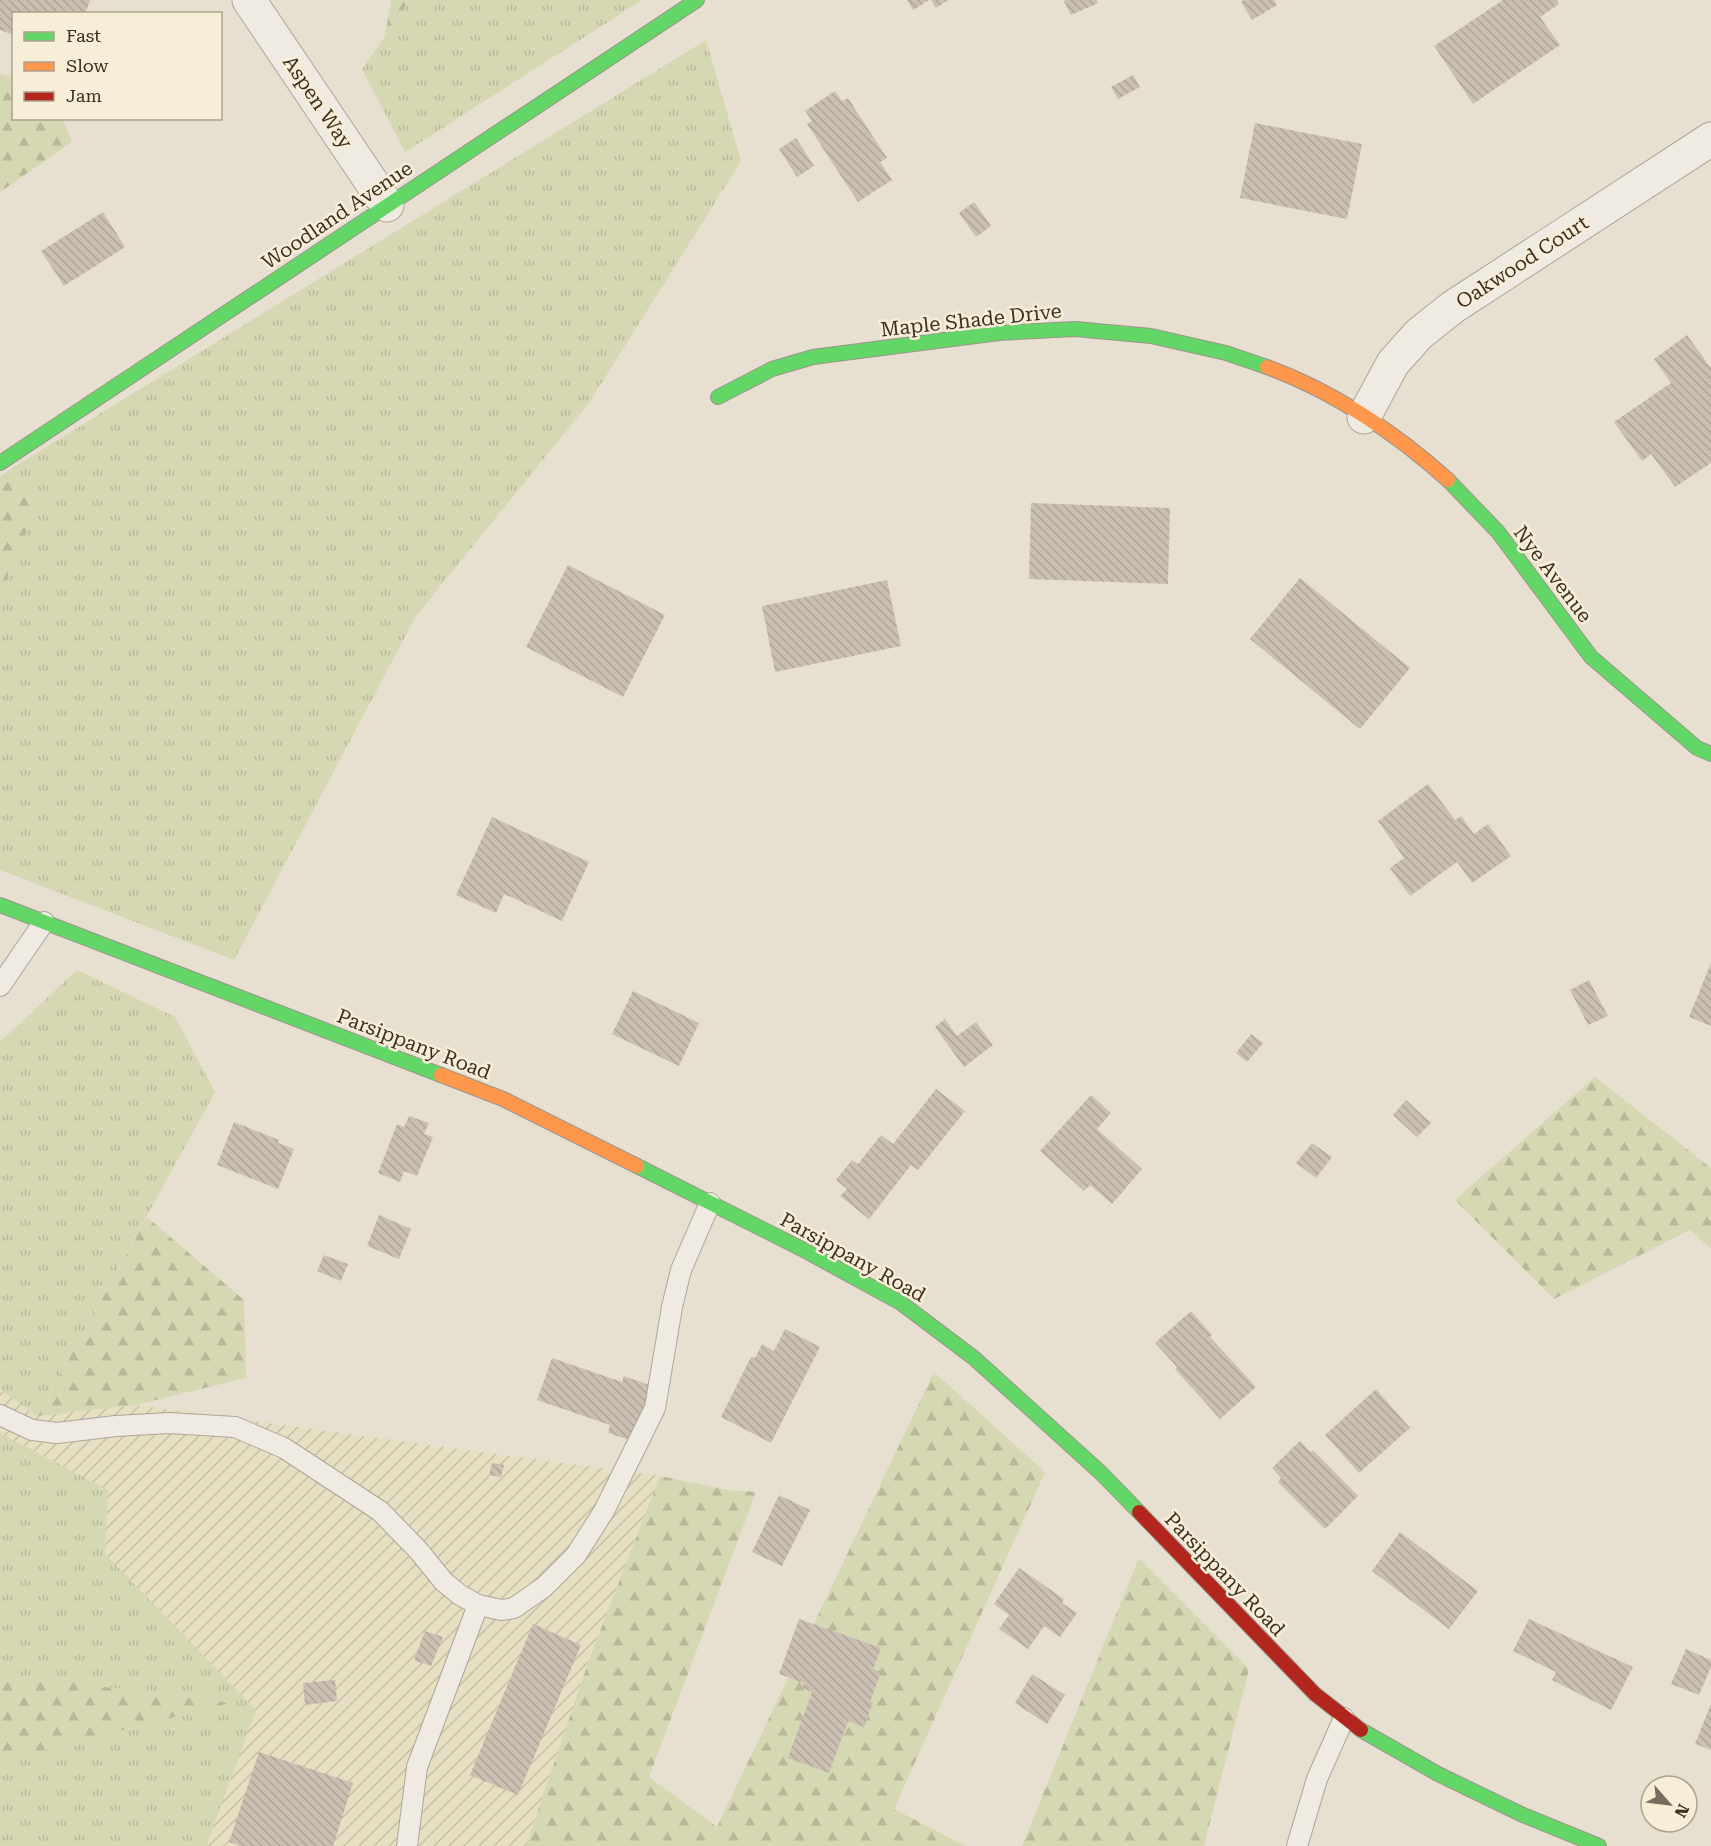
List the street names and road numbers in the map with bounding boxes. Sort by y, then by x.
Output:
street label: Aspen Way [278,51,358,153]
street label: Woodland Avenue [257,156,417,274]
street label: Oakwood Court [1451,210,1593,314]
street label: Maple Shade Drive [879,299,1063,341]
street label: Nye Avenue [1509,521,1597,627]
street label: Parsippany Road [334,1004,494,1084]
street label: Parsippany Road [776,1207,930,1307]
street label: Parsippany Road [1160,1507,1290,1641]

